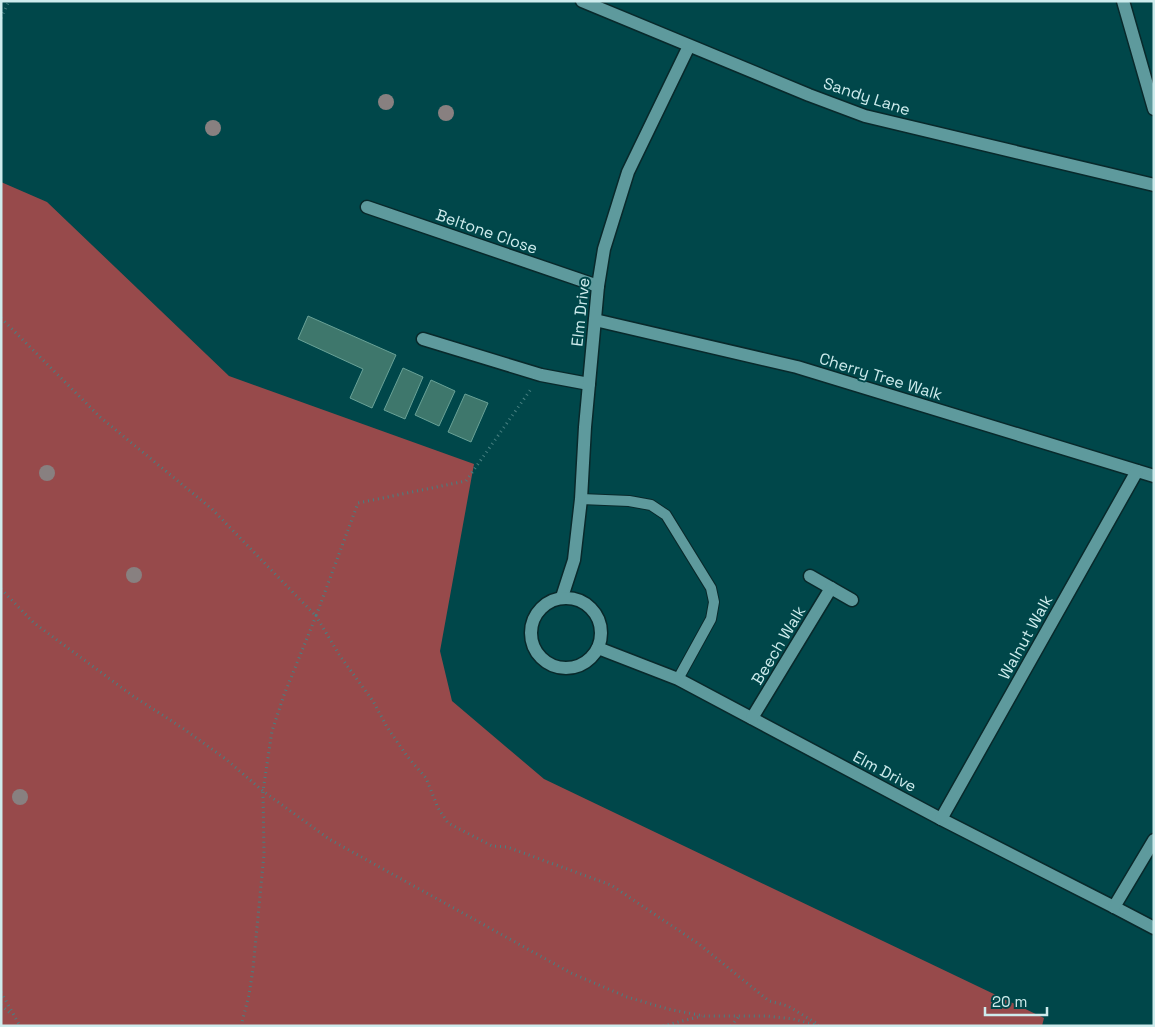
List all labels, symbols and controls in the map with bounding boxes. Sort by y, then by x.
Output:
street label: Sandy Lane [821,73,913,120]
street label: Beltone Close [433,204,541,259]
street label: Elm Drive [566,277,595,348]
street label: Cherry Tree Walk [817,348,945,405]
street label: Walnut Walk [994,591,1057,683]
street label: Beech Walk [747,602,810,689]
street label: Elm Drive [849,746,920,797]
scale bar [985,984,1048,1016]
text: 20 m [992,992,1027,1011]

